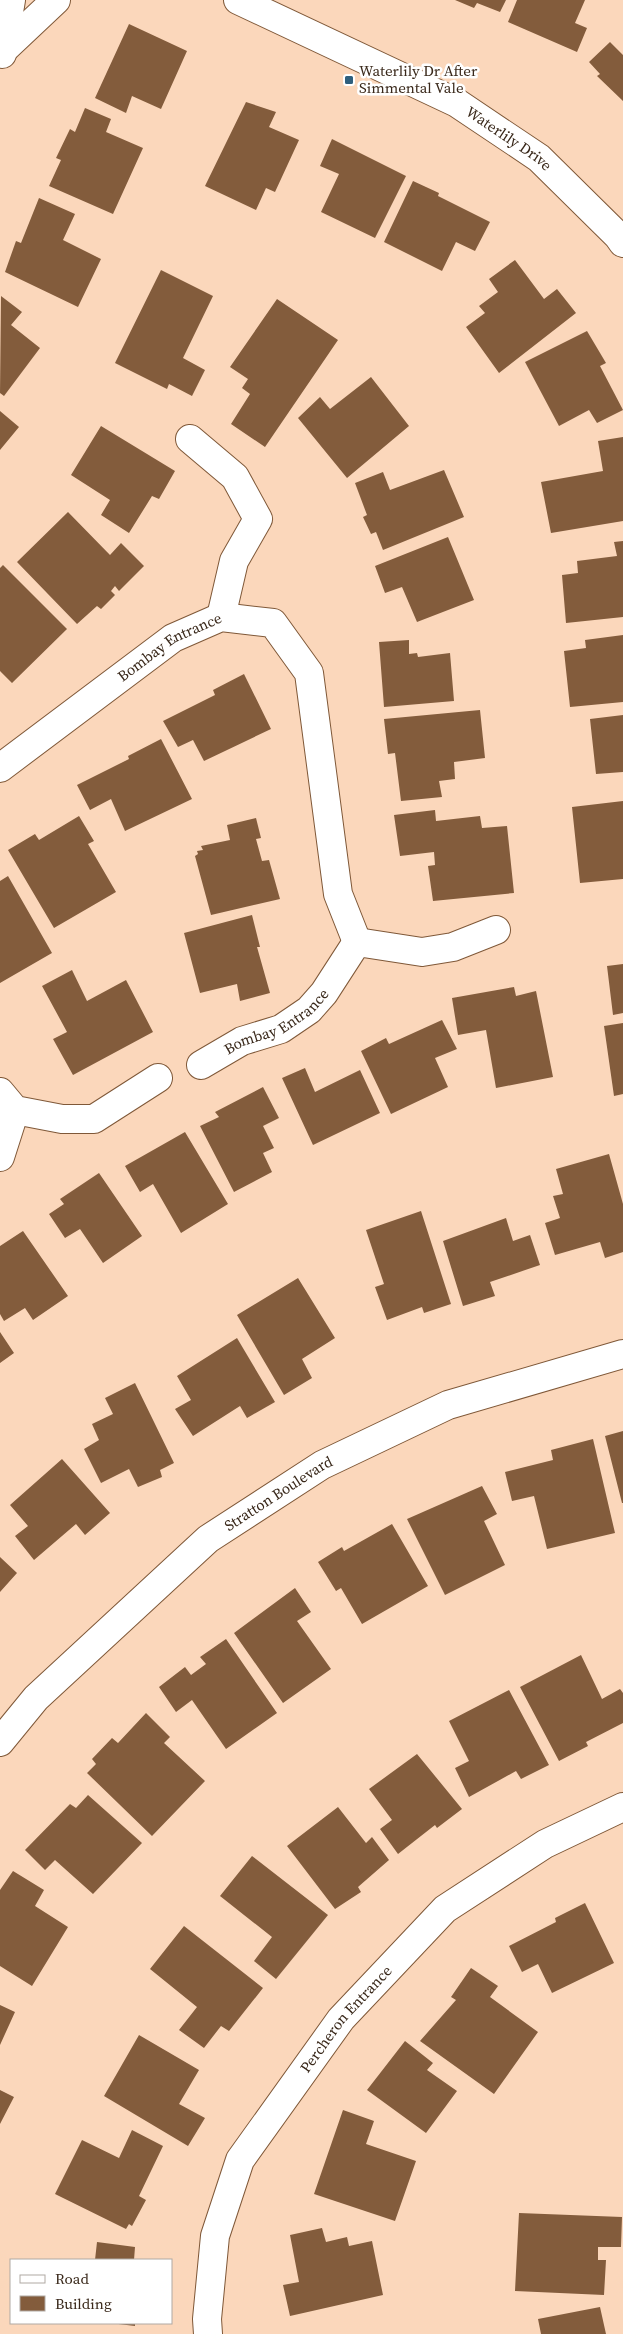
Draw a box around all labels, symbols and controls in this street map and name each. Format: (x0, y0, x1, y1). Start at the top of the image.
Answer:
place label: Waterlily Dr After Simmental Vale (359, 60, 478, 98)
marker: Waterlily Dr After Simmental Vale (343, 74, 355, 86)
street label: Waterlily Drive (462, 101, 557, 176)
street label: Bombay Entrance (113, 607, 225, 686)
street label: Bombay Entrance (220, 983, 334, 1059)
street label: Stratton Boulevard (220, 1450, 336, 1536)
street label: Percheron Entrance (295, 1960, 397, 2077)
legend (10, 2259, 172, 2324)
text: Road (55, 2268, 89, 2289)
text: Building (55, 2293, 112, 2314)

